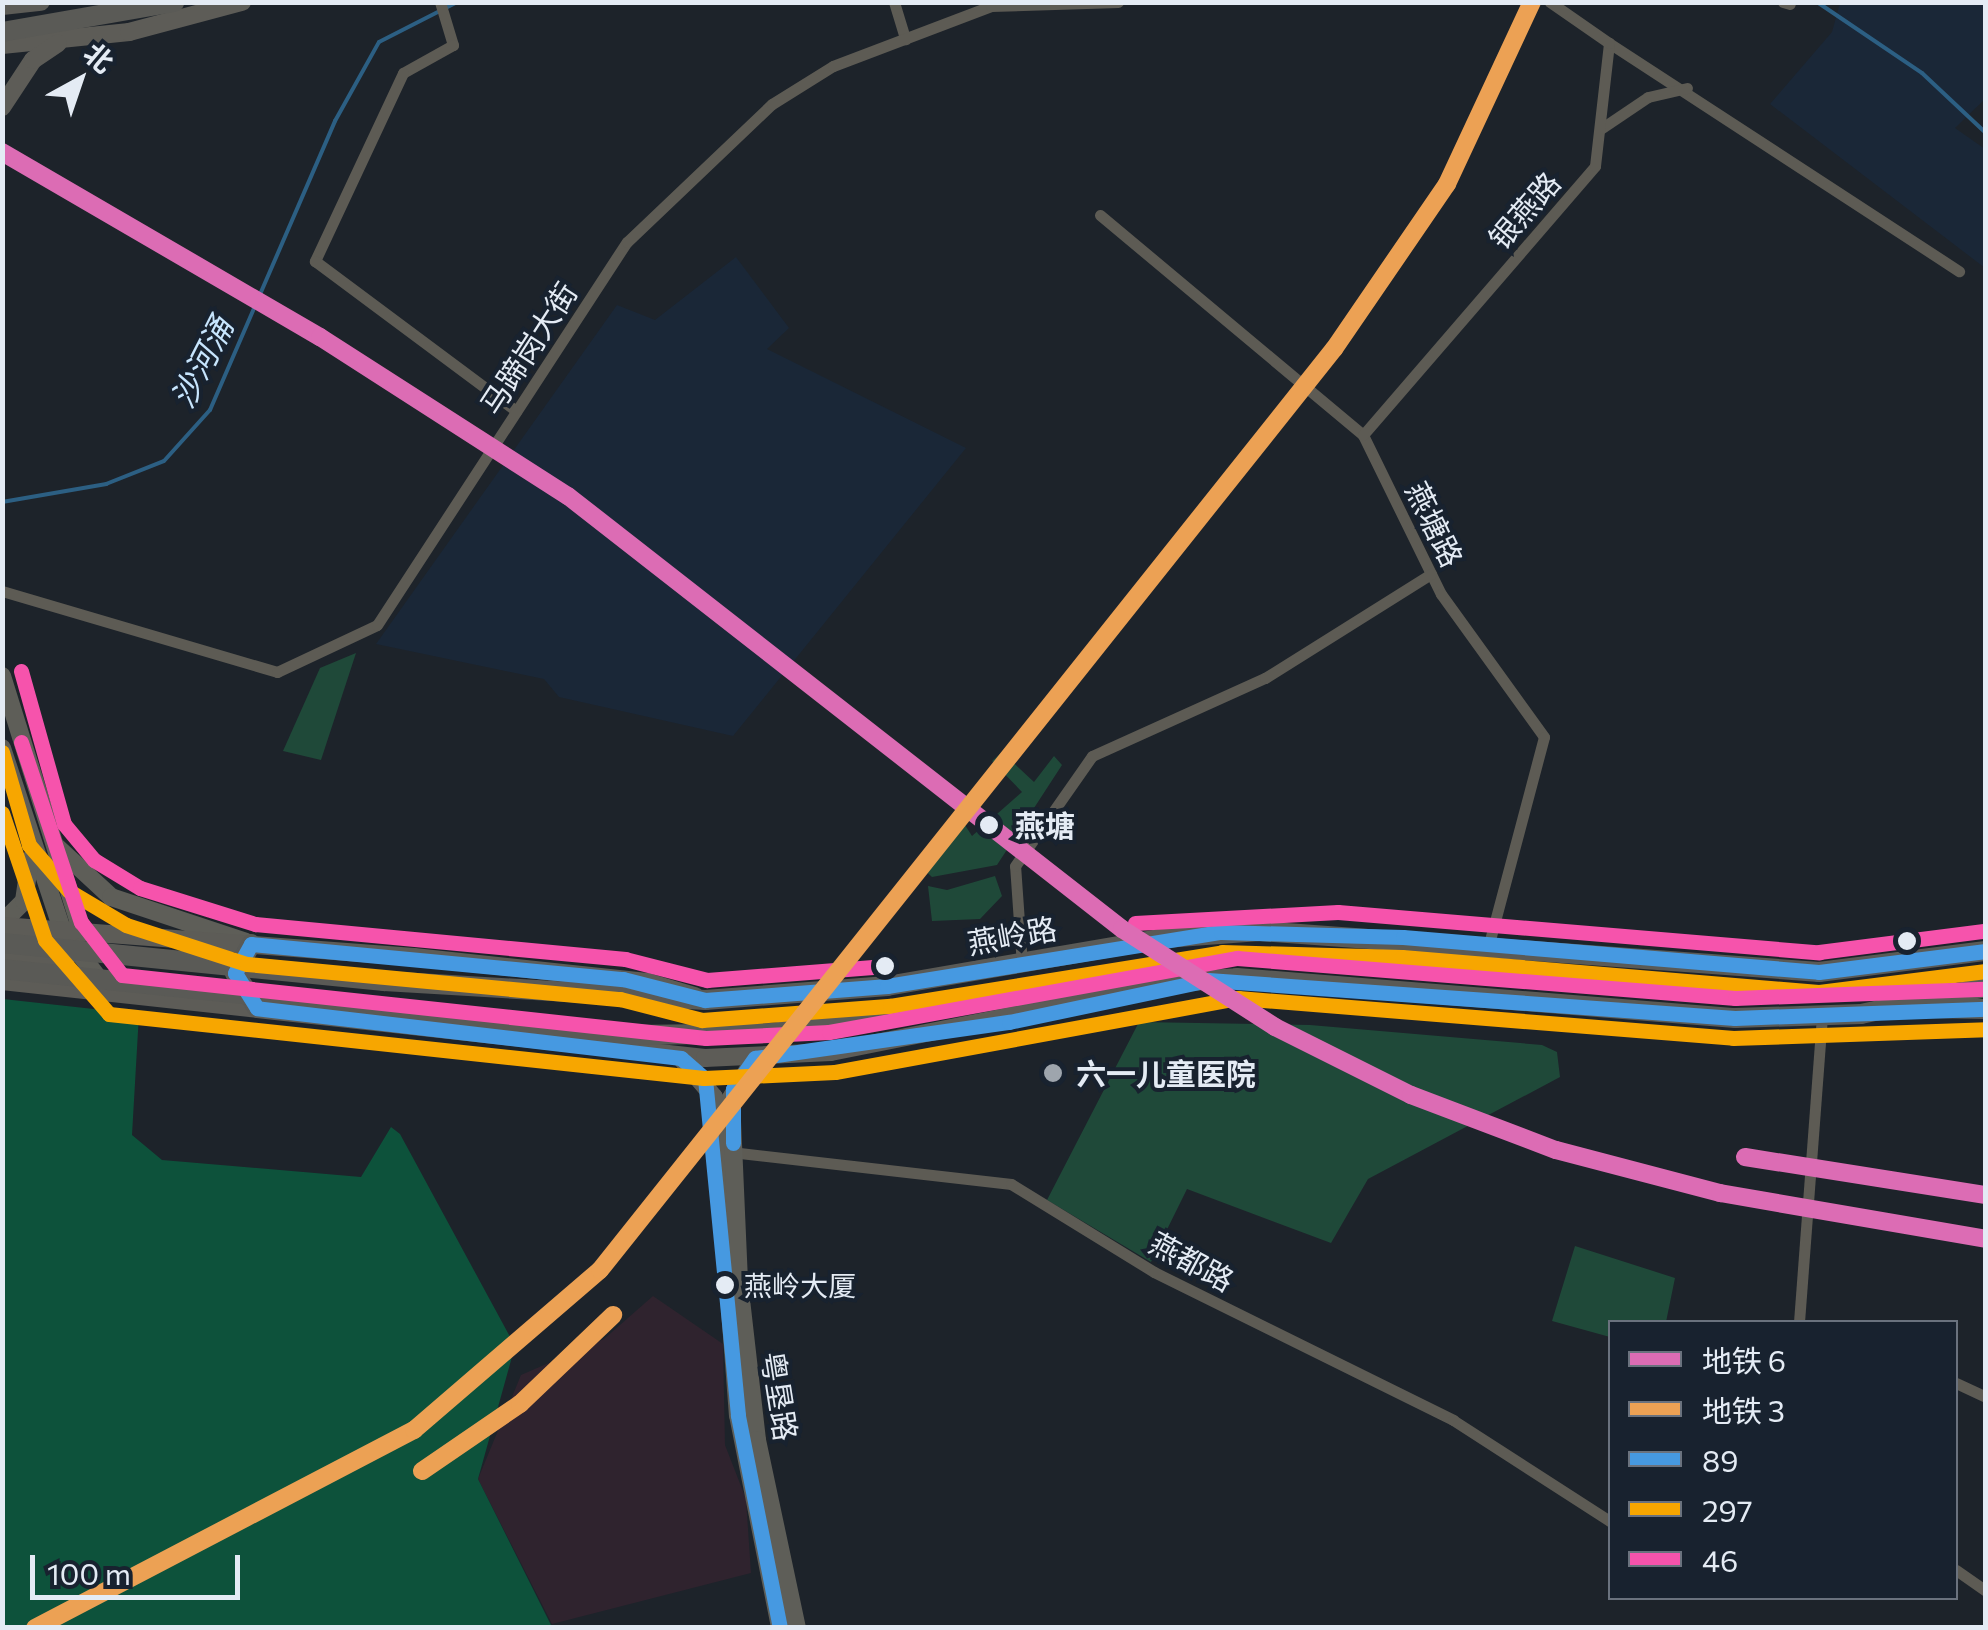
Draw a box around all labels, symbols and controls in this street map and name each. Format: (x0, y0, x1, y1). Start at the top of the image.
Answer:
north arrow (30, 30, 130, 130)
text: 北 (78, 35, 121, 79)
street label: 银燕路 (1481, 164, 1567, 256)
street label: 马蹄岗大街 (472, 275, 584, 421)
water label: 沙河涌 (162, 311, 240, 413)
street label: 燕塘路 (1399, 476, 1471, 572)
place label: 燕塘 (1015, 807, 1075, 843)
marker: 燕塘 (972, 808, 1006, 842)
street label: 燕岭路 (965, 909, 1059, 961)
unlabelled marker (1897, 931, 1917, 951)
unlabelled marker (875, 956, 895, 976)
place label: 六一儿童医院 (1076, 1055, 1256, 1091)
marker: 六一儿童医院 (1040, 1060, 1066, 1086)
street label: 燕都路 (1144, 1224, 1240, 1298)
place label: 燕岭大厦 (744, 1268, 856, 1302)
marker: 燕岭大厦 (715, 1275, 735, 1295)
legend (1608, 1320, 1958, 1600)
text: 地铁 6 (1702, 1341, 1786, 1378)
street label: 粤垦路 (755, 1349, 805, 1443)
text: 地铁 3 (1702, 1391, 1785, 1428)
text: 89 (1702, 1441, 1738, 1478)
text: 297 (1702, 1491, 1752, 1528)
scale bar (35, 1535, 245, 1597)
text: 46 (1702, 1541, 1738, 1578)
text: 100 m (47, 1554, 131, 1591)

